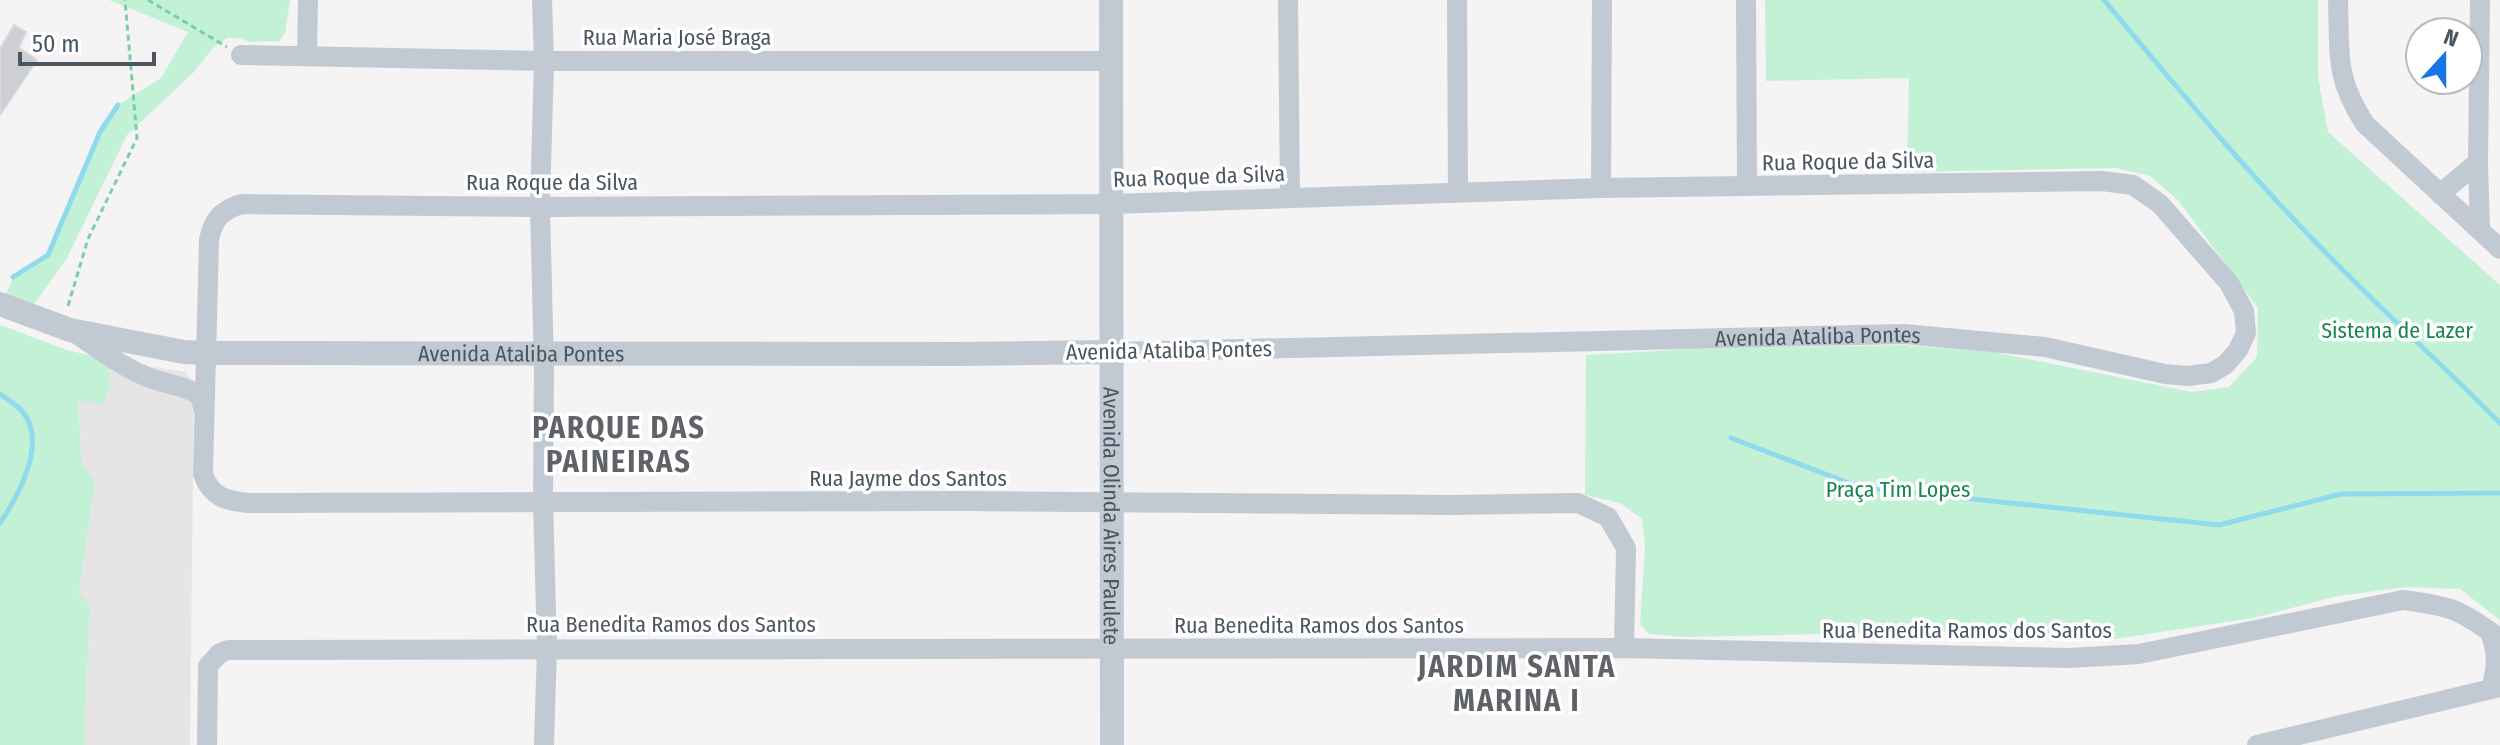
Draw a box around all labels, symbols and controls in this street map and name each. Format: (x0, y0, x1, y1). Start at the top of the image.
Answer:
scale bar (20, 16, 154, 66)
north arrow (2404, 16, 2484, 96)
text: N (2440, 23, 2462, 53)
street label: Rua Maria José Braga (583, 24, 771, 51)
text: 50 m (32, 30, 80, 58)
street label: Rua Roque da Silva (1762, 147, 1934, 176)
street label: Rua Roque da Silva (1113, 160, 1285, 193)
street label: Rua Roque da Silva (466, 169, 638, 196)
park label: Sistema de Lazer (2321, 317, 2473, 344)
street label: Avenida Ataliba Pontes (1714, 321, 1922, 352)
street label: Avenida Ataliba Pontes (1066, 335, 1272, 366)
street label: Avenida Ataliba Pontes (418, 340, 624, 368)
street label: Avenida Olinda Aires Paulete (1098, 387, 1125, 645)
district label: PARQUE DAS PAINEIRAS (532, 410, 706, 480)
street label: Rua Jayme dos Santos (809, 465, 1007, 492)
park label: Praça Tim Lopes (1826, 476, 1970, 503)
street label: Rua Benedita Ramos dos Santos (526, 611, 816, 638)
street label: Rua Benedita Ramos dos Santos (1174, 612, 1464, 639)
street label: Rua Benedita Ramos dos Santos (1822, 617, 2112, 644)
district label: JARDIM SANTA MARINA I (1417, 649, 1616, 719)

